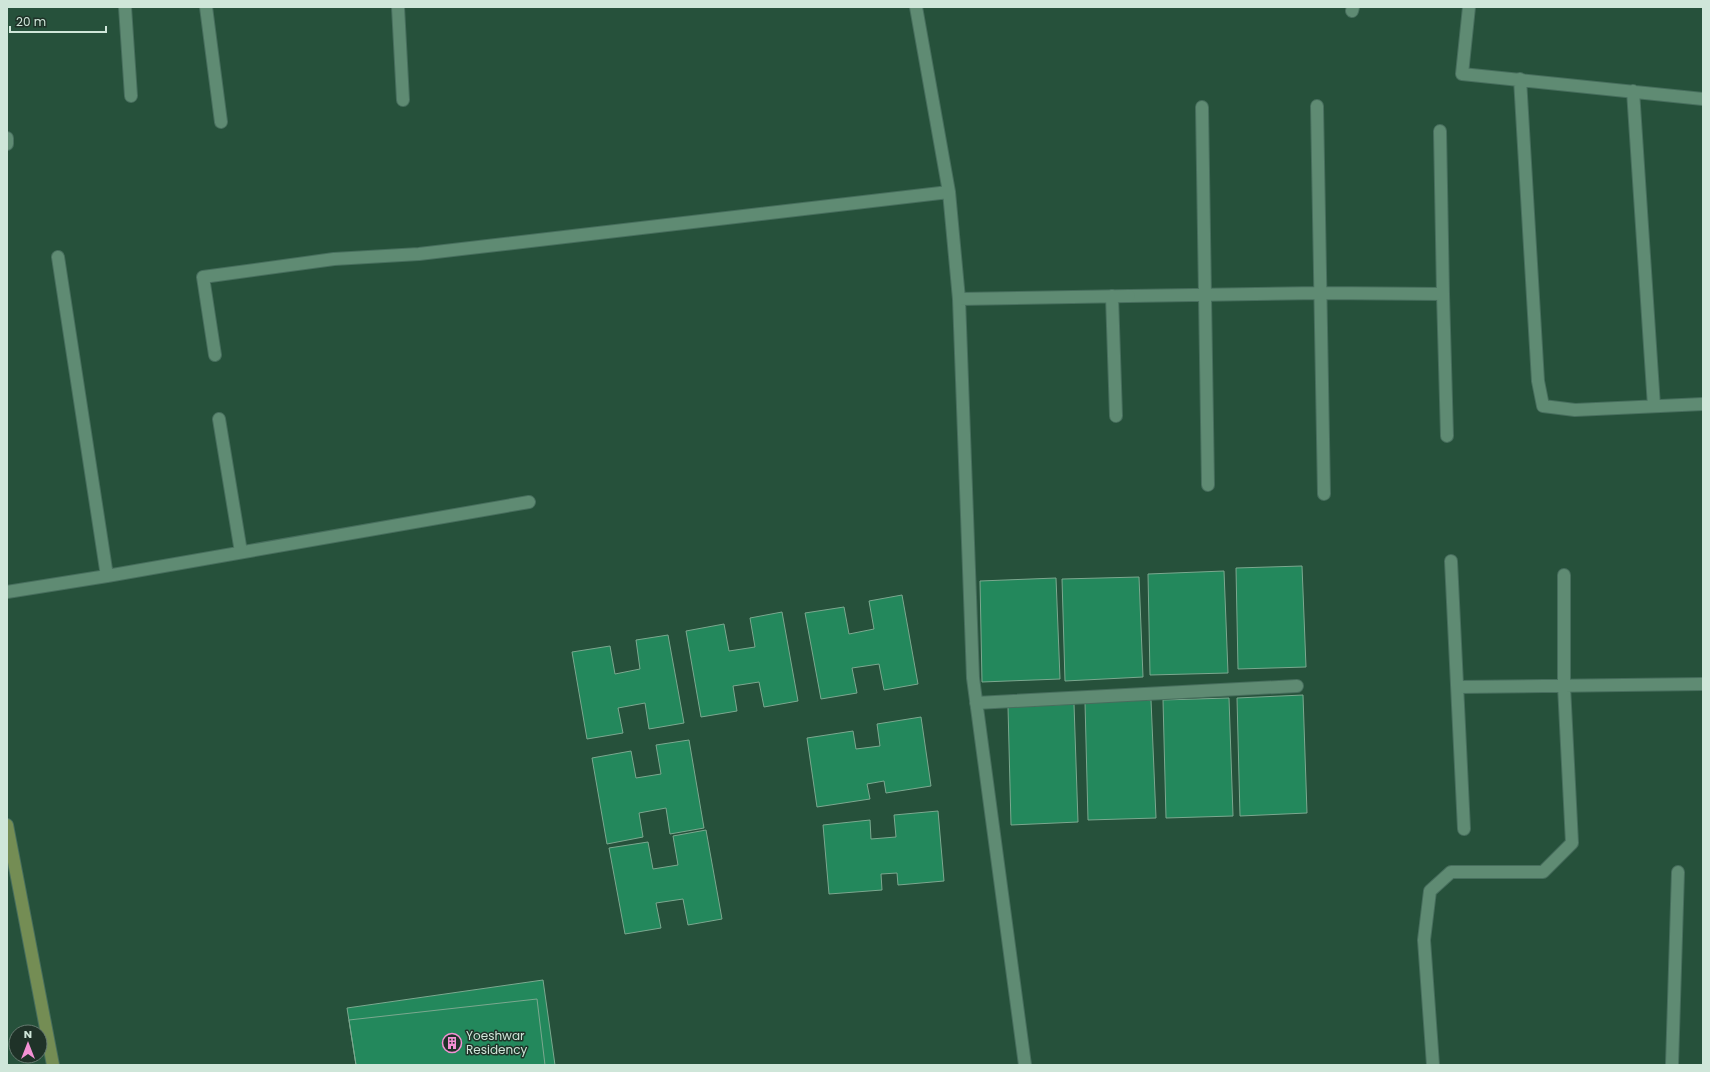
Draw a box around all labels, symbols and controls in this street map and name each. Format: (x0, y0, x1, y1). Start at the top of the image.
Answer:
scale bar (10, 8, 106, 34)
text: 20 m (16, 13, 46, 30)
north arrow (8, 1024, 48, 1064)
text: N (24, 1026, 32, 1042)
place label: Yoeshwar Residency (466, 1027, 527, 1058)
building icon: Yoeshwar Residency (441, 1032, 463, 1054)

